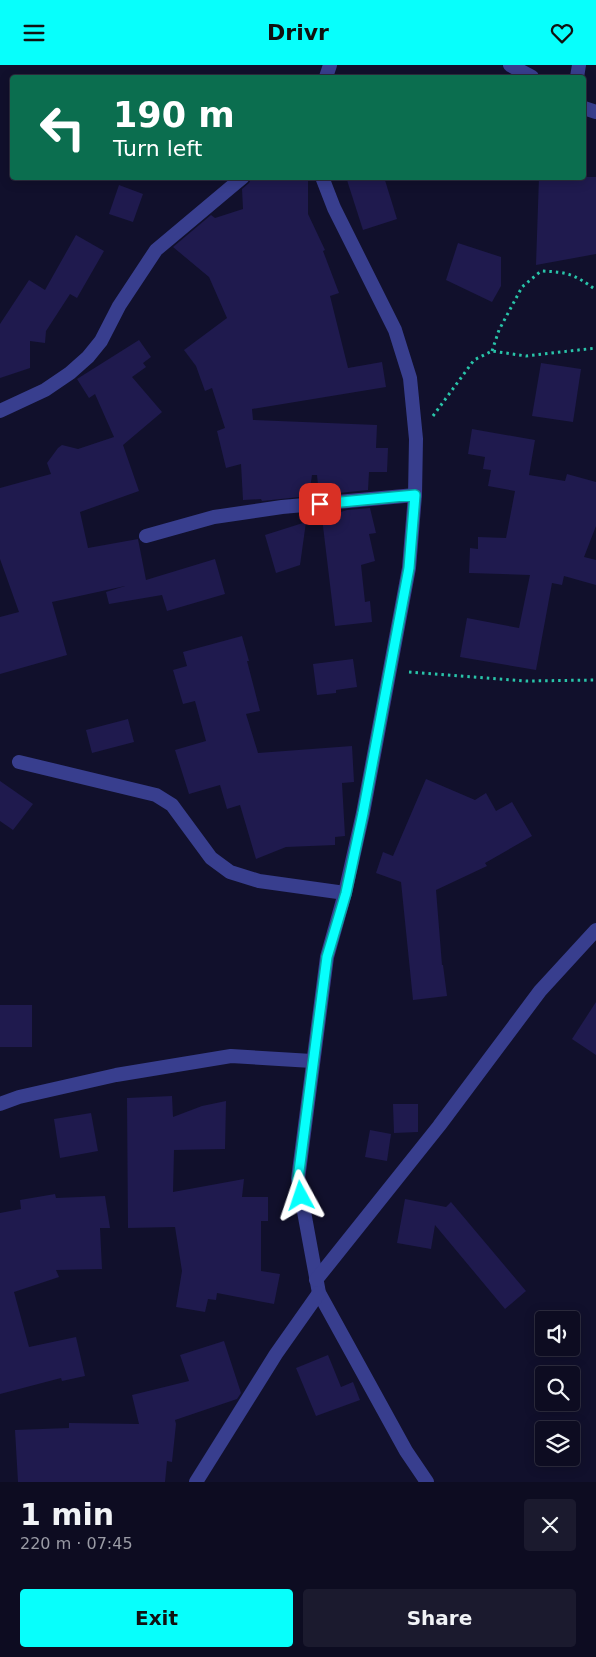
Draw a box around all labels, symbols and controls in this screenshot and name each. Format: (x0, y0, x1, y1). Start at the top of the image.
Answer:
icon: menu (20, 19, 48, 47)
icon: heart (548, 19, 576, 47)
text: Drivr (267, 20, 329, 45)
icon: left (30, 95, 95, 160)
text: 190 m (113, 95, 235, 135)
text: Turn left (113, 136, 202, 161)
pin (299, 483, 341, 525)
icon: arrive (306, 490, 334, 518)
position arrow (274, 1169, 326, 1221)
map controls (535, 1311, 580, 1466)
button: sound (535, 1311, 580, 1356)
button: search (535, 1366, 580, 1411)
button: layers (535, 1421, 580, 1466)
text: 1 min (20, 1497, 114, 1532)
button: close (524, 1499, 576, 1551)
text: 220 m · 07:45 (20, 1534, 133, 1553)
button: Exit (20, 1589, 293, 1647)
button: Share (303, 1589, 576, 1647)

